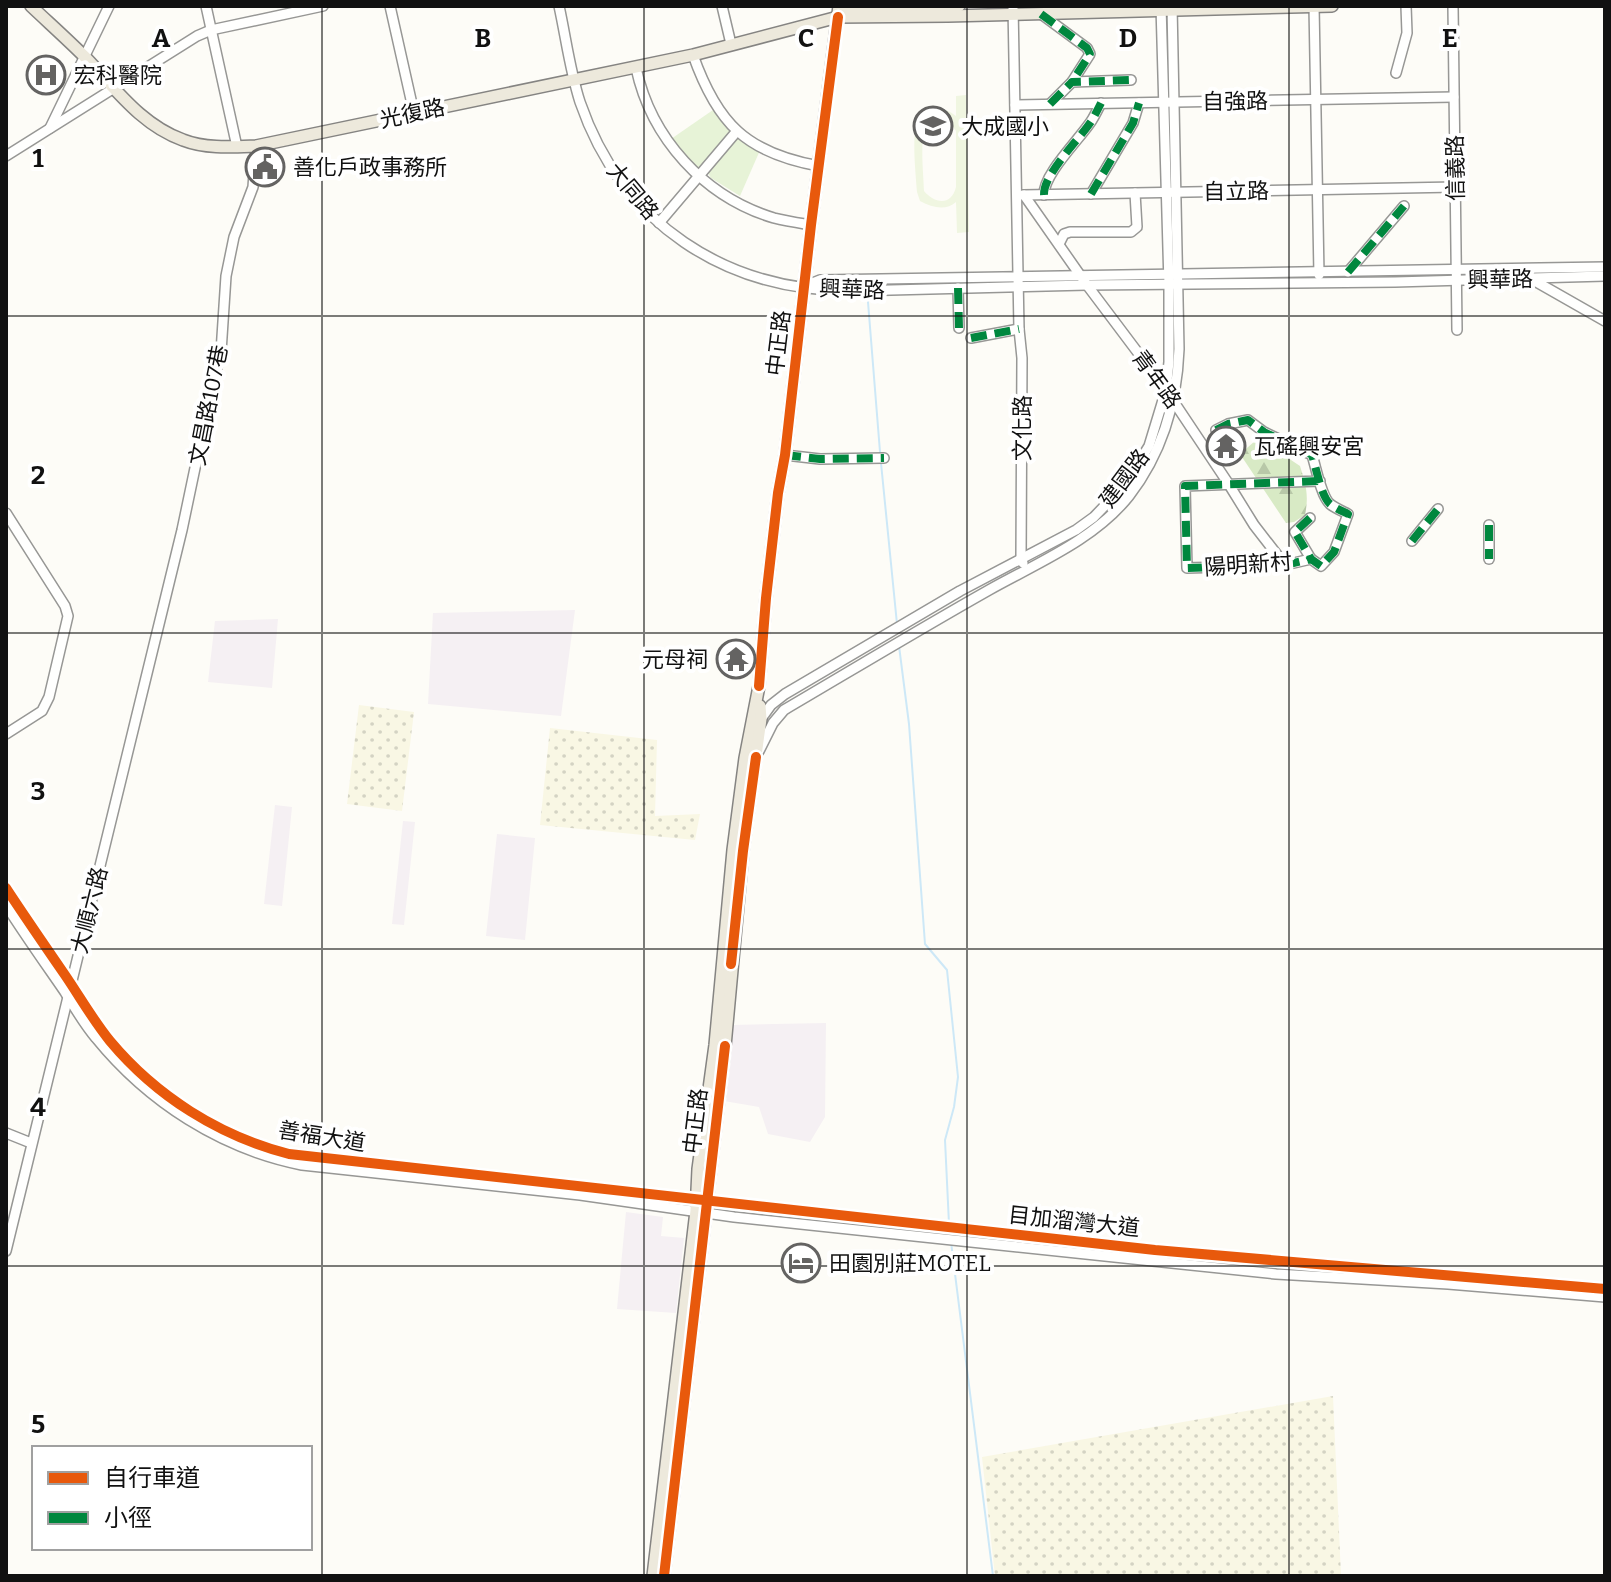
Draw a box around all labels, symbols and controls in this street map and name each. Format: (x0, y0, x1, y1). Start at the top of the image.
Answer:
text: A (152, 23, 171, 54)
text: B (475, 23, 491, 54)
text: C (798, 23, 814, 54)
text: D (1119, 23, 1137, 54)
text: E (1442, 23, 1458, 54)
hospital icon: 宏科醫院 (25, 54, 67, 96)
place label: 宏科醫院 (74, 62, 162, 89)
street label: 自強路 (1202, 87, 1268, 116)
street label: 光復路 (377, 93, 447, 134)
school or university icon: 大成國小 (912, 105, 954, 147)
place label: 大成國小 (961, 113, 1049, 140)
street label: 信義路 (1441, 135, 1470, 201)
text: 1 (32, 143, 44, 174)
public building icon: 善化戶政事務所 (244, 146, 286, 188)
place label: 善化戶政事務所 (293, 154, 447, 181)
street label: 大同路 (601, 157, 664, 225)
street label: 自立路 (1203, 177, 1269, 206)
street label: 興華路 (1467, 265, 1533, 294)
street label: 興華路 (819, 275, 885, 304)
street label: 中正路 (761, 309, 796, 377)
street label: 文昌路107巷 (184, 343, 233, 468)
street label: 青年路 (1126, 345, 1187, 414)
street label: 文化路 (1009, 395, 1036, 461)
temple icon: 瓦磘興安宮 (1205, 425, 1247, 467)
place label: 瓦磘興安宮 (1254, 433, 1364, 460)
street label: 建國路 (1094, 444, 1155, 513)
text: 2 (31, 460, 45, 491)
street label: 陽明新村 (1203, 548, 1293, 581)
temple icon: 元母祠 (715, 638, 757, 680)
place label: 元母祠 (642, 646, 708, 673)
text: 3 (31, 776, 45, 807)
street label: 大順六路 (66, 864, 113, 956)
street label: 中正路 (678, 1087, 713, 1155)
text: 4 (30, 1092, 46, 1123)
street label: 善福大道 (276, 1116, 367, 1157)
street label: 目加溜灣大道 (1007, 1201, 1141, 1242)
hotel icon: 田園別莊MOTEL (780, 1242, 822, 1284)
place label: 田園別莊MOTEL (829, 1250, 991, 1277)
text: 5 (31, 1409, 45, 1440)
legend (32, 1446, 312, 1550)
text: 自行車道 (104, 1464, 200, 1492)
text: 小徑 (104, 1504, 152, 1532)

